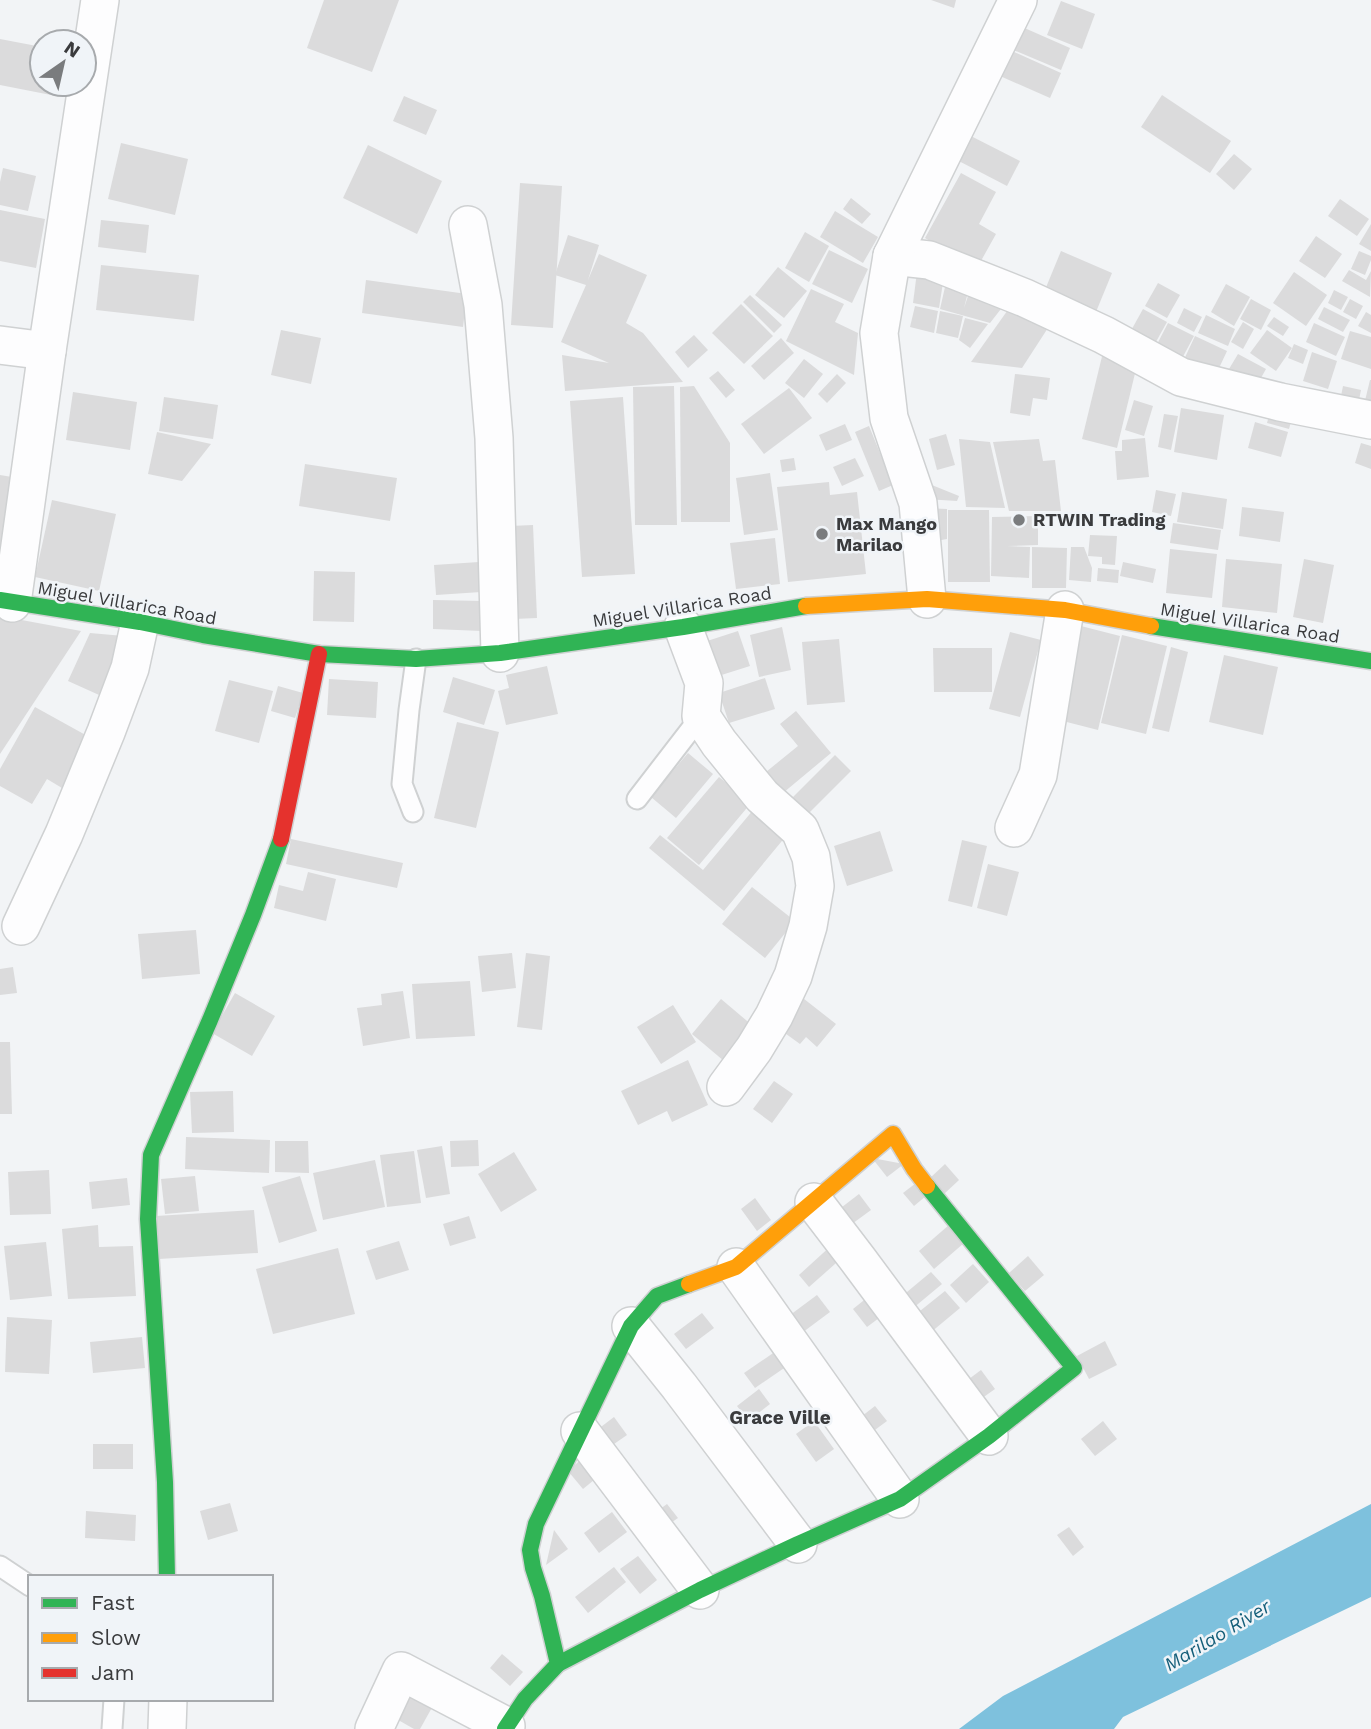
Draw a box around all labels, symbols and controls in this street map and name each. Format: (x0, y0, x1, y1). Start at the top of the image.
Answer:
north arrow (28, 28, 98, 98)
text: N (60, 36, 84, 63)
place label: RTWIN Trading (1033, 509, 1166, 530)
marker: RTWIN Trading (1011, 512, 1027, 528)
place label: Max Mango Marilao (836, 513, 937, 555)
marker: Max Mango Marilao (814, 526, 830, 542)
street label: Miguel Villarica Road (36, 576, 218, 629)
street label: Miguel Villarica Road (591, 582, 773, 631)
street label: Miguel Villarica Road (1159, 598, 1341, 647)
district label: Grace Ville (729, 1406, 831, 1429)
legend (28, 1575, 273, 1701)
text: Fast (91, 1590, 135, 1615)
water label: Marilao River (1160, 1594, 1275, 1676)
text: Slow (91, 1625, 141, 1650)
text: Jam (91, 1660, 134, 1685)

